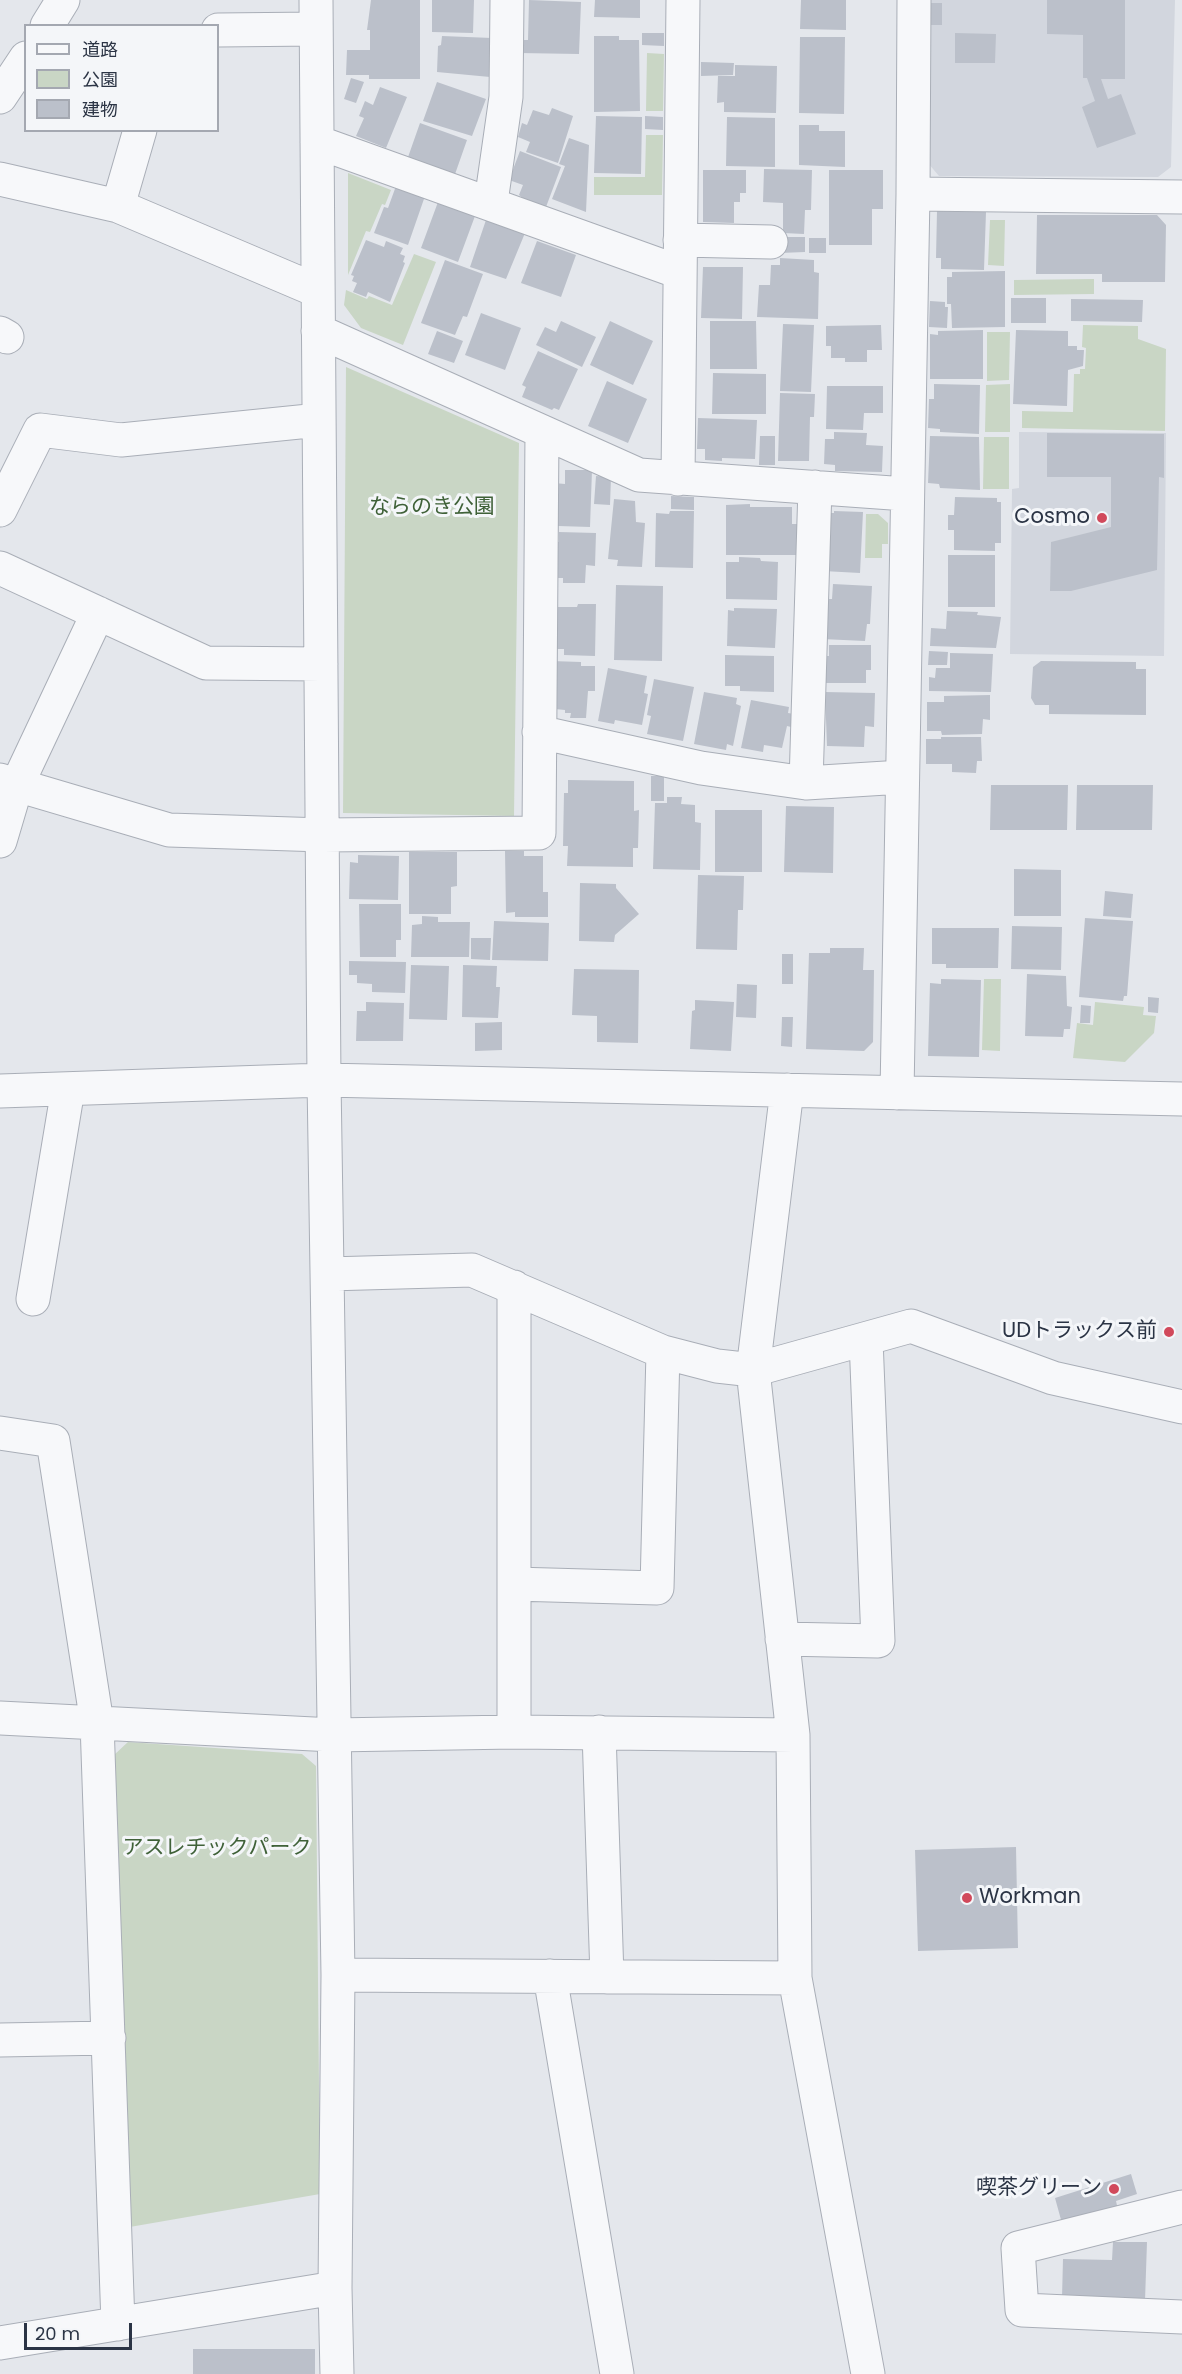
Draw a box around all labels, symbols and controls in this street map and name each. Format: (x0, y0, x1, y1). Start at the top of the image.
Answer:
legend (24, 24, 219, 132)
text: 道路 (82, 37, 118, 62)
text: 公園 (82, 67, 118, 92)
text: 建物 (82, 97, 118, 122)
park label: ならのき公園 (369, 495, 495, 521)
place label: Cosmo (1014, 505, 1090, 531)
marker: Cosmo (1095, 511, 1109, 525)
place label: UDトラックス前 (1002, 1319, 1157, 1345)
marker: UDトラックス前 (1162, 1325, 1176, 1339)
park label: アスレチックパーク (123, 1836, 311, 1862)
place label: Workman (979, 1885, 1081, 1911)
marker: Workman (960, 1891, 974, 1905)
place label: 喫茶グリーン (976, 2176, 1102, 2202)
marker: 喫茶グリーン (1107, 2182, 1121, 2196)
scale bar (27, 2311, 135, 2349)
text: 20 m (35, 2321, 80, 2346)

